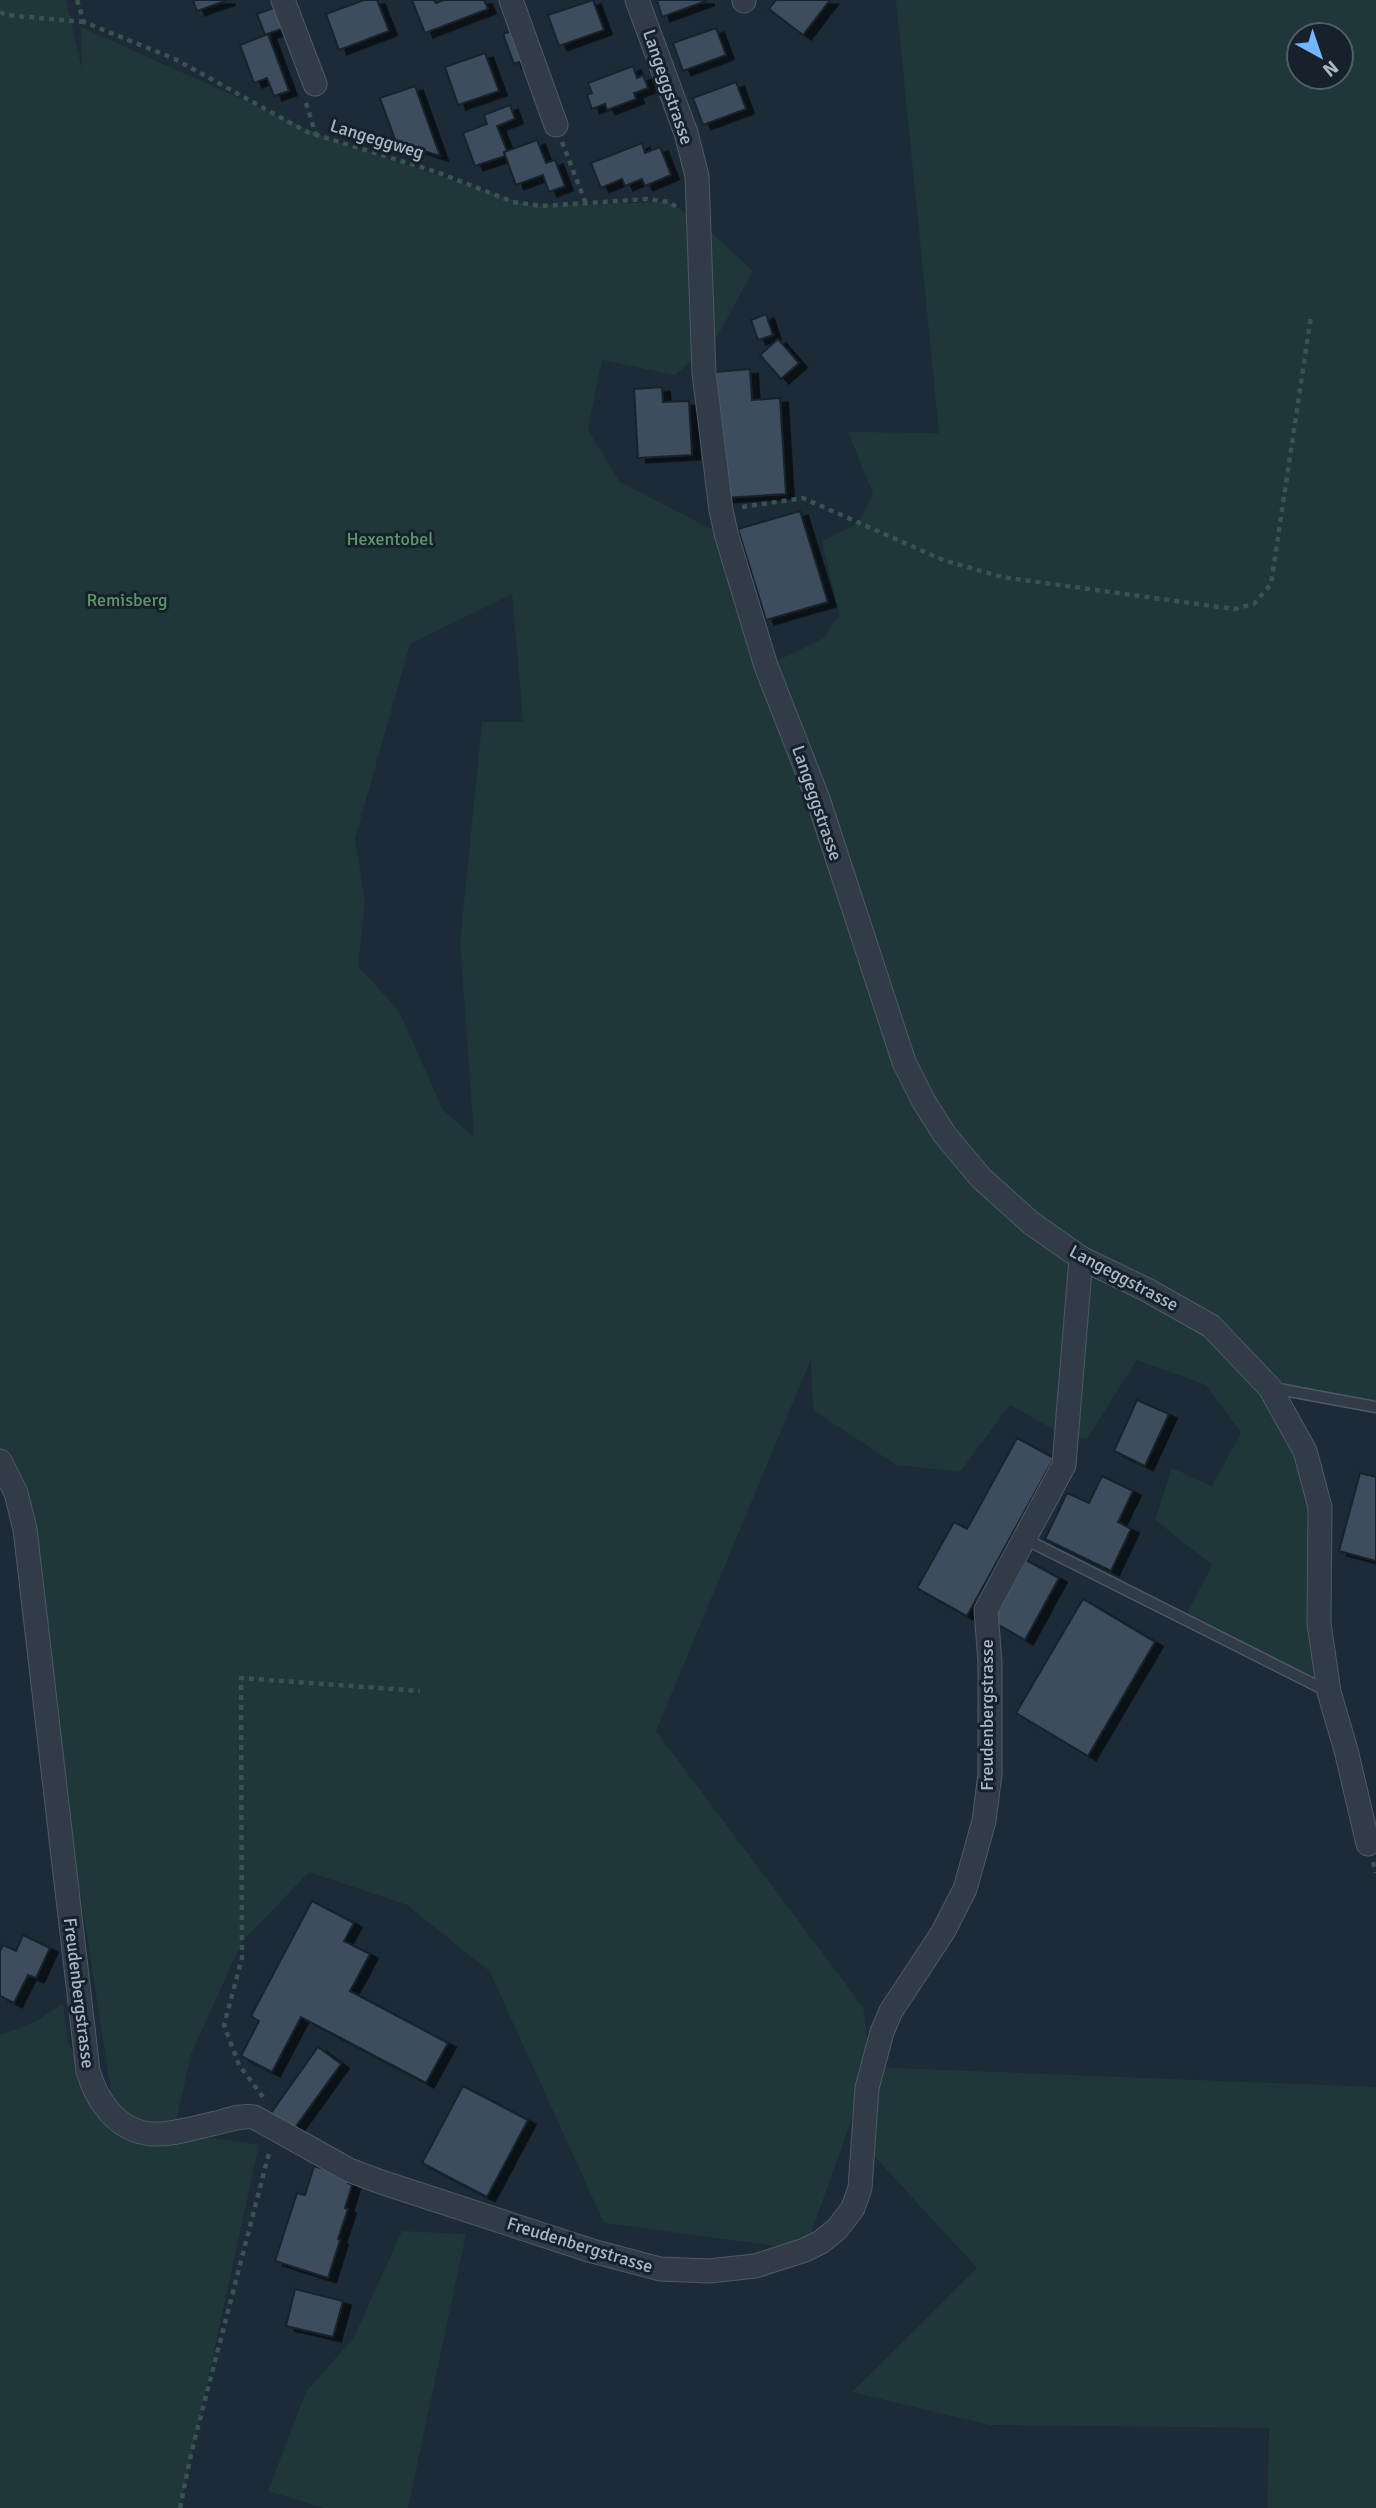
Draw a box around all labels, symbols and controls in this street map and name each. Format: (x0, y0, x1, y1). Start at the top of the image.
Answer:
north arrow (1285, 21, 1355, 91)
street label: Langeggstrasse (638, 27, 698, 147)
text: N (1318, 55, 1343, 82)
street label: Langeggweg (327, 114, 427, 164)
park label: Hexentobel (346, 528, 434, 550)
park label: Remisberg (86, 589, 168, 611)
street label: Langeggstrasse (787, 743, 847, 863)
street label: Langeggstrasse (1066, 1240, 1182, 1316)
street label: Freudenbergstrasse (976, 1639, 998, 1791)
street label: Freudenbergstrasse (59, 1916, 99, 2070)
street label: Freudenbergstrasse (504, 2212, 656, 2278)

